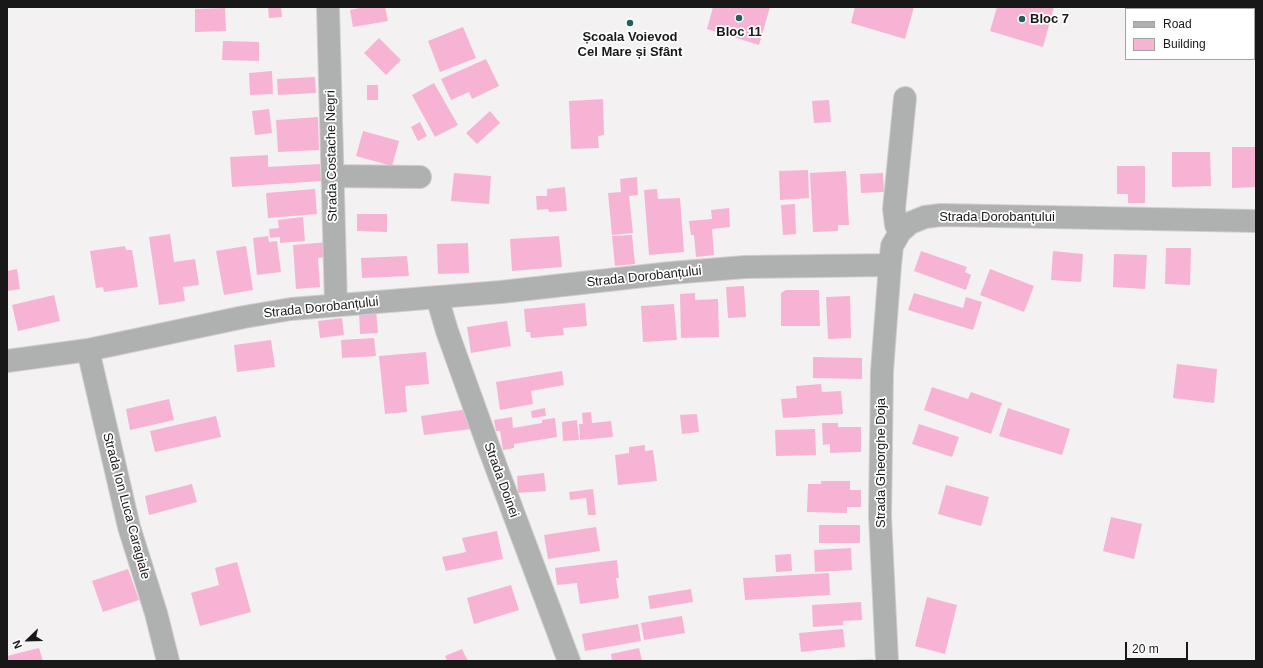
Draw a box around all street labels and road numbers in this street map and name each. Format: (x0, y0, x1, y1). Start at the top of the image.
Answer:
street label: Strada Costache Negri (323, 90, 341, 222)
street label: Strada Dorobanțului (939, 209, 1055, 225)
street label: Strada Dorobanțului (586, 263, 702, 291)
street label: Strada Dorobanțului (263, 294, 379, 322)
street label: Strada Gheorghe Doja (873, 398, 889, 528)
street label: Strada Ion Luca Caragiale (99, 431, 153, 581)
street label: Strada Doinei (480, 440, 522, 520)

